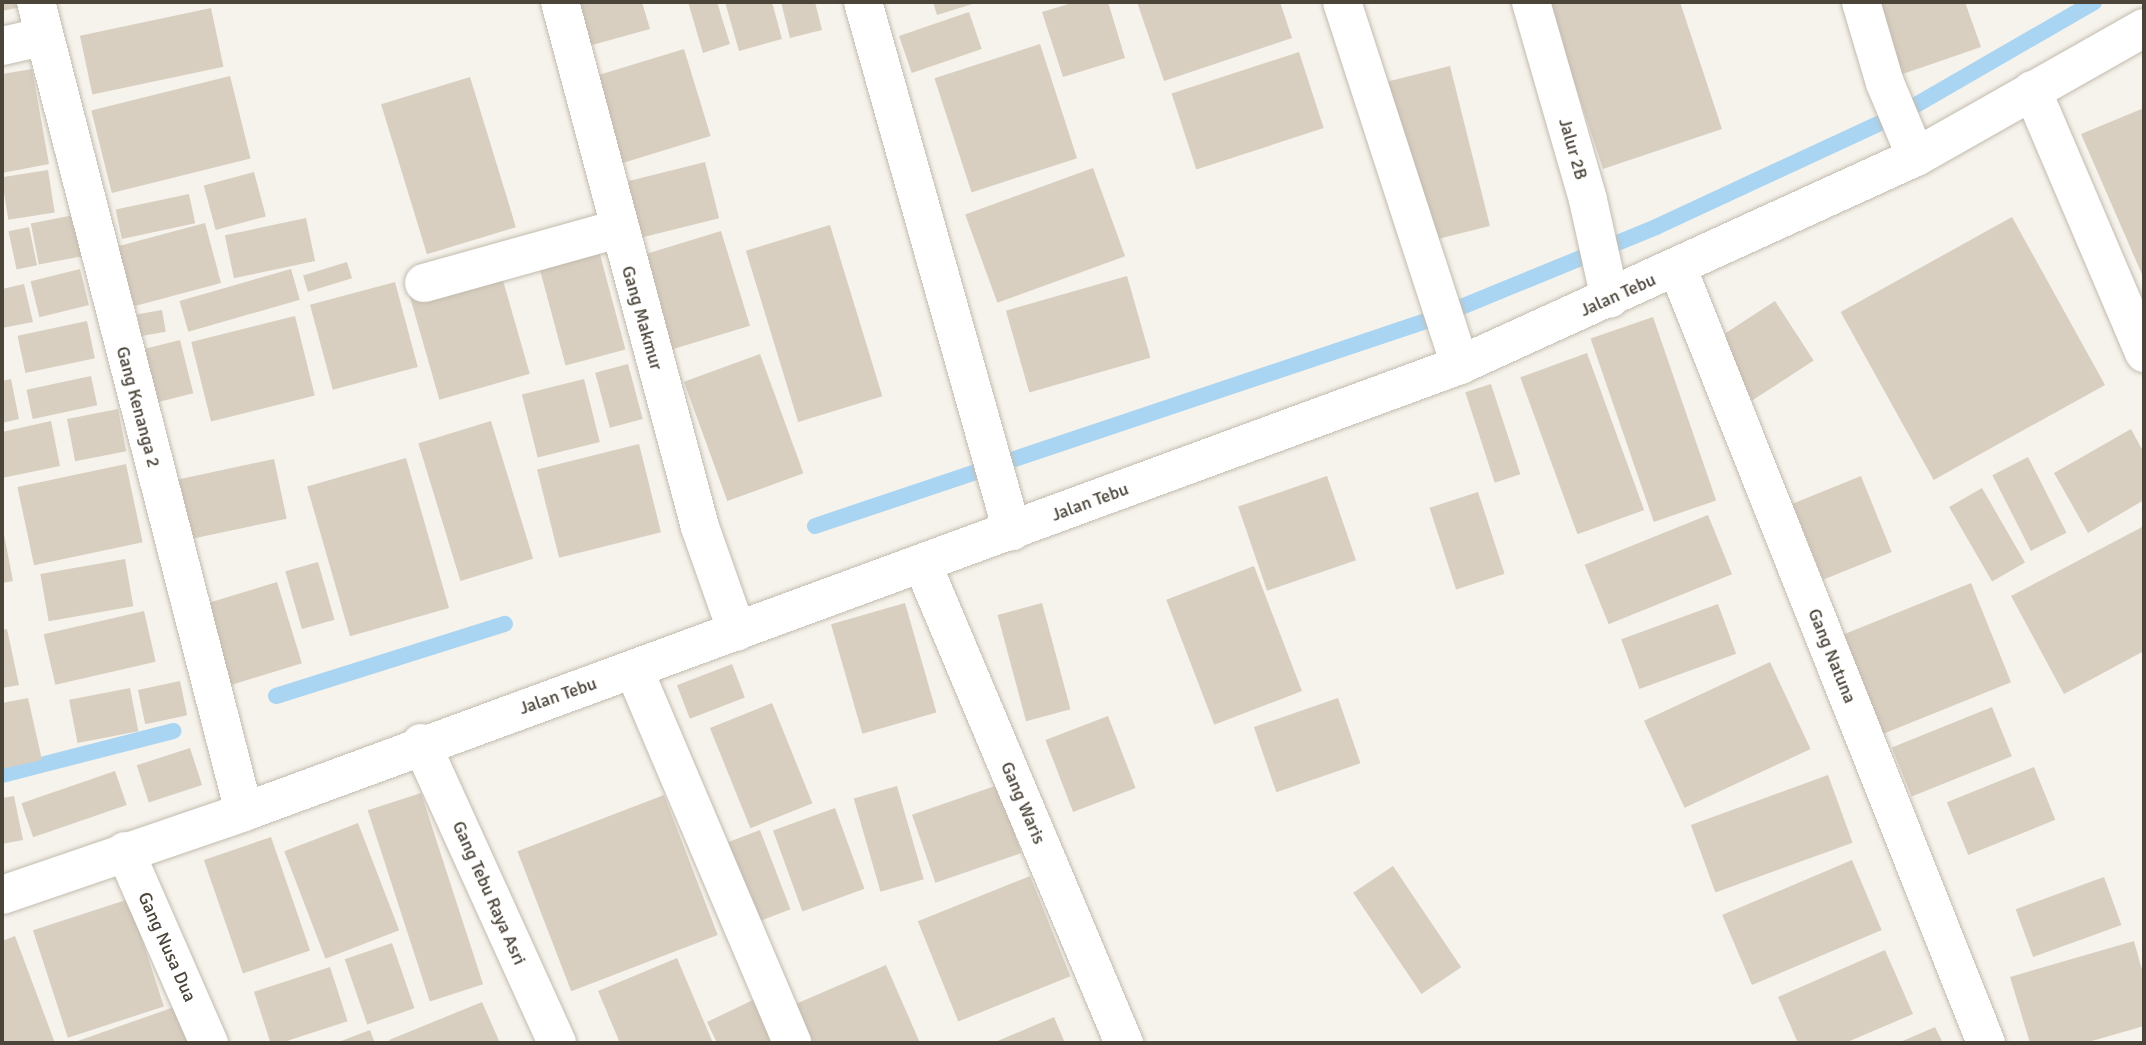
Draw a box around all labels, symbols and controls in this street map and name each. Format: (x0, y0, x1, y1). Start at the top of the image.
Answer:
street label: Jalur 2B (1554, 116, 1592, 182)
street label: Gang Makmur (617, 263, 667, 373)
street label: Jalan Tebu (1577, 269, 1659, 321)
street label: Gang Kenanga 2 (111, 344, 165, 470)
street label: Jalan Tebu (1048, 478, 1132, 526)
street label: Gang Natuna (1803, 605, 1861, 707)
street label: Jalan Tebu (516, 673, 600, 719)
street label: Gang Waris (996, 759, 1050, 847)
street label: Gang Tebu Raya Asri (448, 818, 530, 968)
street label: Gang Nusa Dua (133, 889, 201, 1005)

